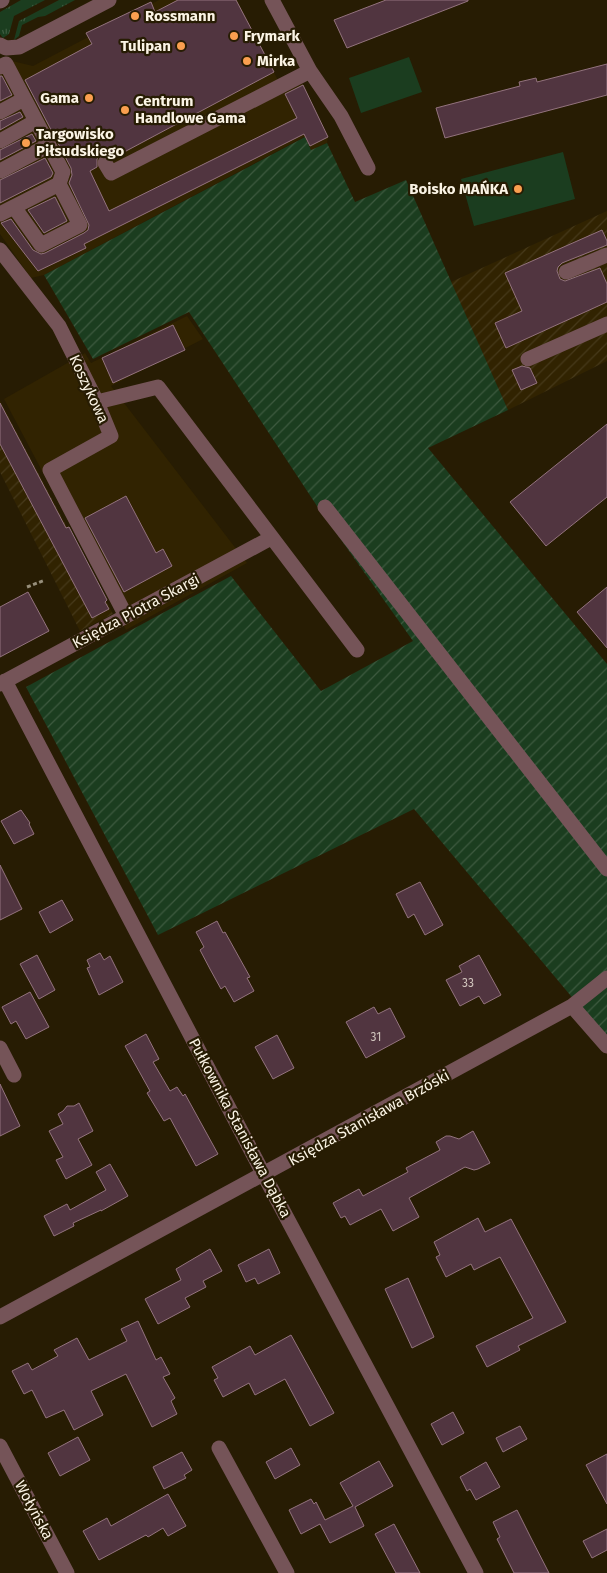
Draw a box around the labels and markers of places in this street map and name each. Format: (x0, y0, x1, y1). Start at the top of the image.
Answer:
place label: Rossmann (145, 7, 215, 25)
marker: Rossmann (129, 10, 141, 22)
place label: Frymark (244, 27, 300, 45)
marker: Frymark (228, 30, 240, 42)
place label: Tulipan (121, 37, 171, 55)
marker: Tulipan (175, 40, 187, 52)
place label: Mirka (257, 52, 295, 70)
marker: Mirka (241, 55, 253, 67)
place label: Gama (40, 89, 79, 107)
marker: Gama (83, 92, 95, 104)
place label: Centrum Handlowe Gama (135, 92, 246, 127)
marker: Centrum Handlowe Gama (119, 104, 131, 116)
place label: Targowisko Piłsudskiego (36, 125, 124, 160)
marker: Targowisko Piłsudskiego (20, 137, 32, 149)
place label: Boisko MAŃKA (409, 180, 509, 198)
marker: Boisko MAŃKA (512, 183, 524, 195)

